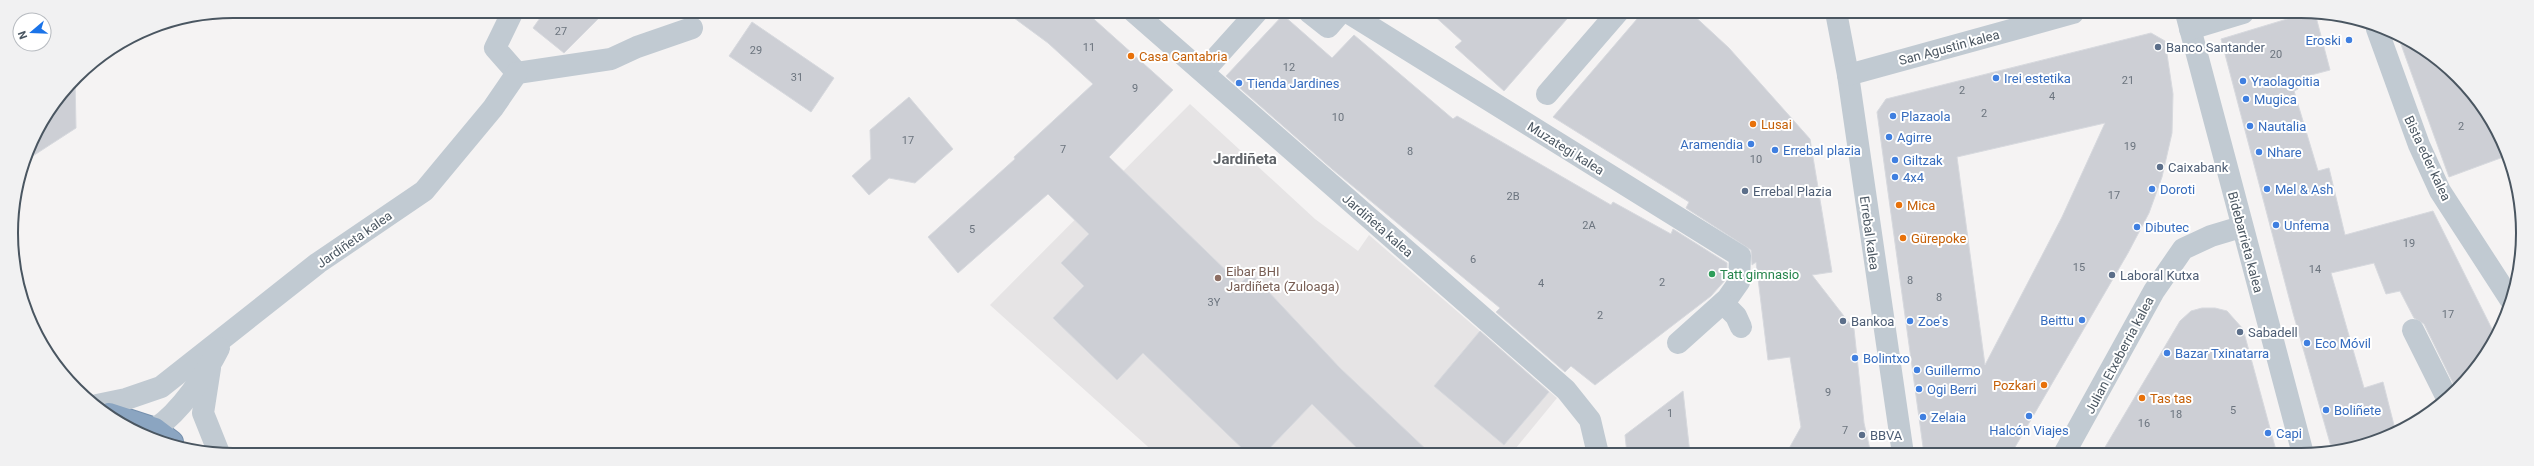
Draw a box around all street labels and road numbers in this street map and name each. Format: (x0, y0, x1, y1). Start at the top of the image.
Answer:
street label: San Agustin kalea (1897, 27, 2001, 68)
street label: Bista eder kalea (2401, 113, 2454, 203)
street label: Muzategi kalea (1525, 119, 1607, 178)
street label: Bidebarrieta kalea (2225, 190, 2266, 294)
street label: Jardiñeta kalea (1339, 191, 1416, 260)
street label: Errebal kalea (1857, 195, 1882, 271)
street label: Jardiñeta kalea (314, 208, 395, 271)
street label: Julian Etxeberria kalea (2082, 294, 2157, 416)

